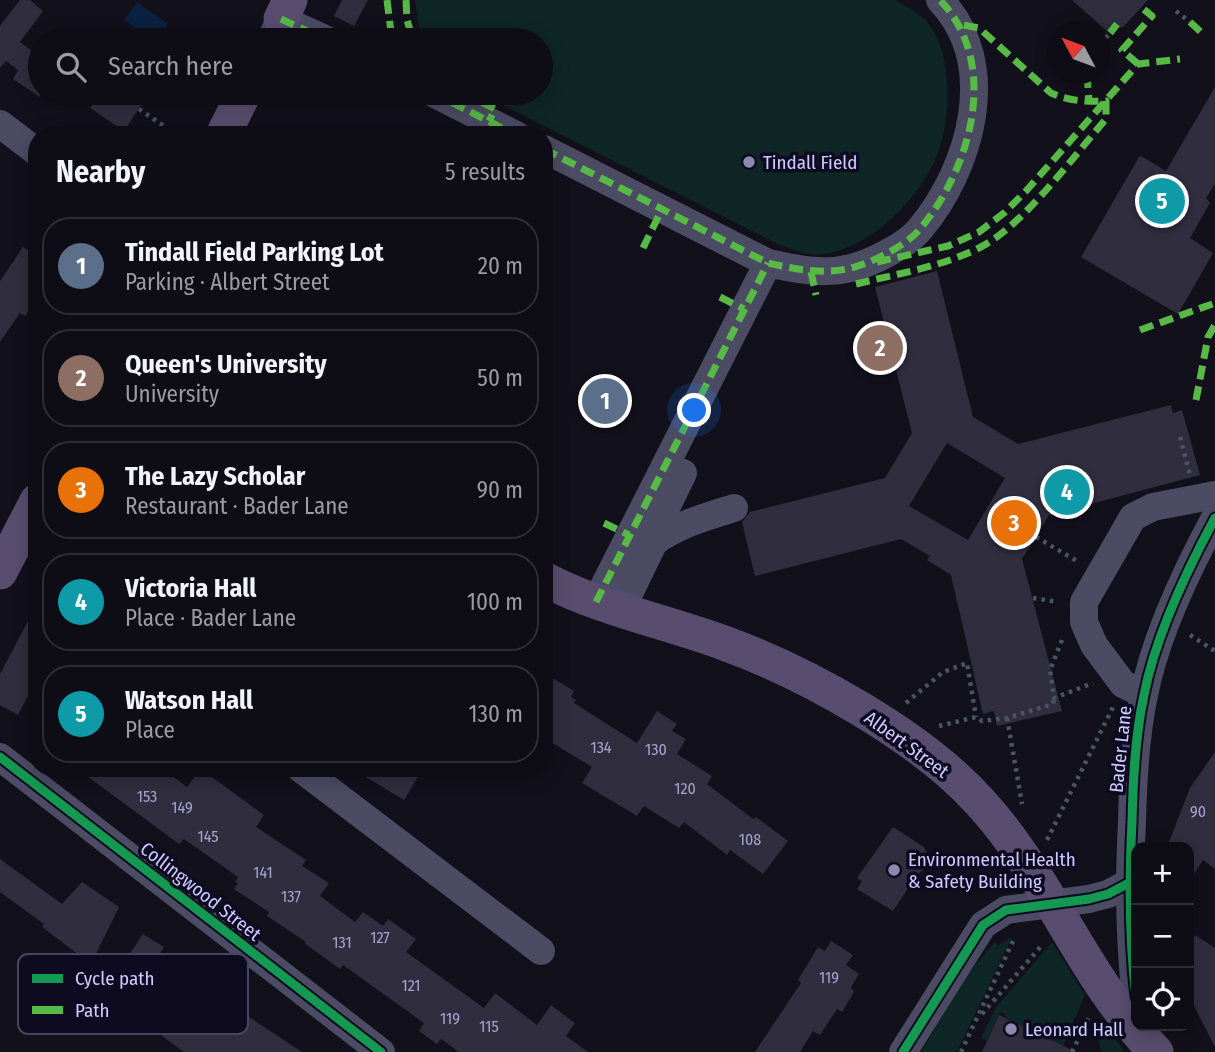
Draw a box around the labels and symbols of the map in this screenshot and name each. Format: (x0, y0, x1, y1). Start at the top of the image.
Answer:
north arrow (1047, 21, 1110, 84)
place label: Tindall Field (763, 151, 857, 174)
marker: Tindall Field (741, 154, 757, 170)
pin: 5 (1139, 175, 1185, 227)
pin: 2 (857, 322, 903, 374)
pin: 1 (582, 375, 628, 427)
your location (677, 393, 711, 427)
pin: 4 (1044, 466, 1090, 518)
pin: 3 (991, 497, 1037, 549)
street label: Bader Lane (1104, 704, 1137, 794)
street label: Albert Street (860, 706, 954, 783)
house number: 134 (590, 738, 612, 757)
house number: 130 (645, 740, 667, 759)
house number: 120 (674, 779, 696, 798)
house number: 153 (137, 787, 157, 806)
house number: 149 (171, 798, 193, 817)
house number: 90 (1190, 802, 1206, 821)
house number: 145 (197, 827, 219, 846)
house number: 108 (739, 830, 761, 849)
street label: Collingwood Street (136, 837, 266, 946)
place label: Environmental Health & Safety Building (908, 848, 1076, 893)
marker: Environmental Health & Safety Building (886, 862, 902, 878)
house number: 141 (253, 863, 273, 882)
house number: 137 (281, 887, 301, 906)
house number: 127 (370, 928, 390, 947)
house number: 131 (332, 933, 352, 952)
legend (18, 954, 248, 1034)
text: Cycle path (75, 967, 154, 990)
house number: 119 (819, 968, 839, 987)
house number: 121 (401, 976, 421, 995)
text: Path (75, 999, 110, 1022)
house number: 119 (440, 1009, 460, 1028)
house number: 115 (479, 1017, 499, 1036)
place label: Leonard Hall (1025, 1018, 1123, 1041)
marker: Leonard Hall (1003, 1021, 1019, 1037)

